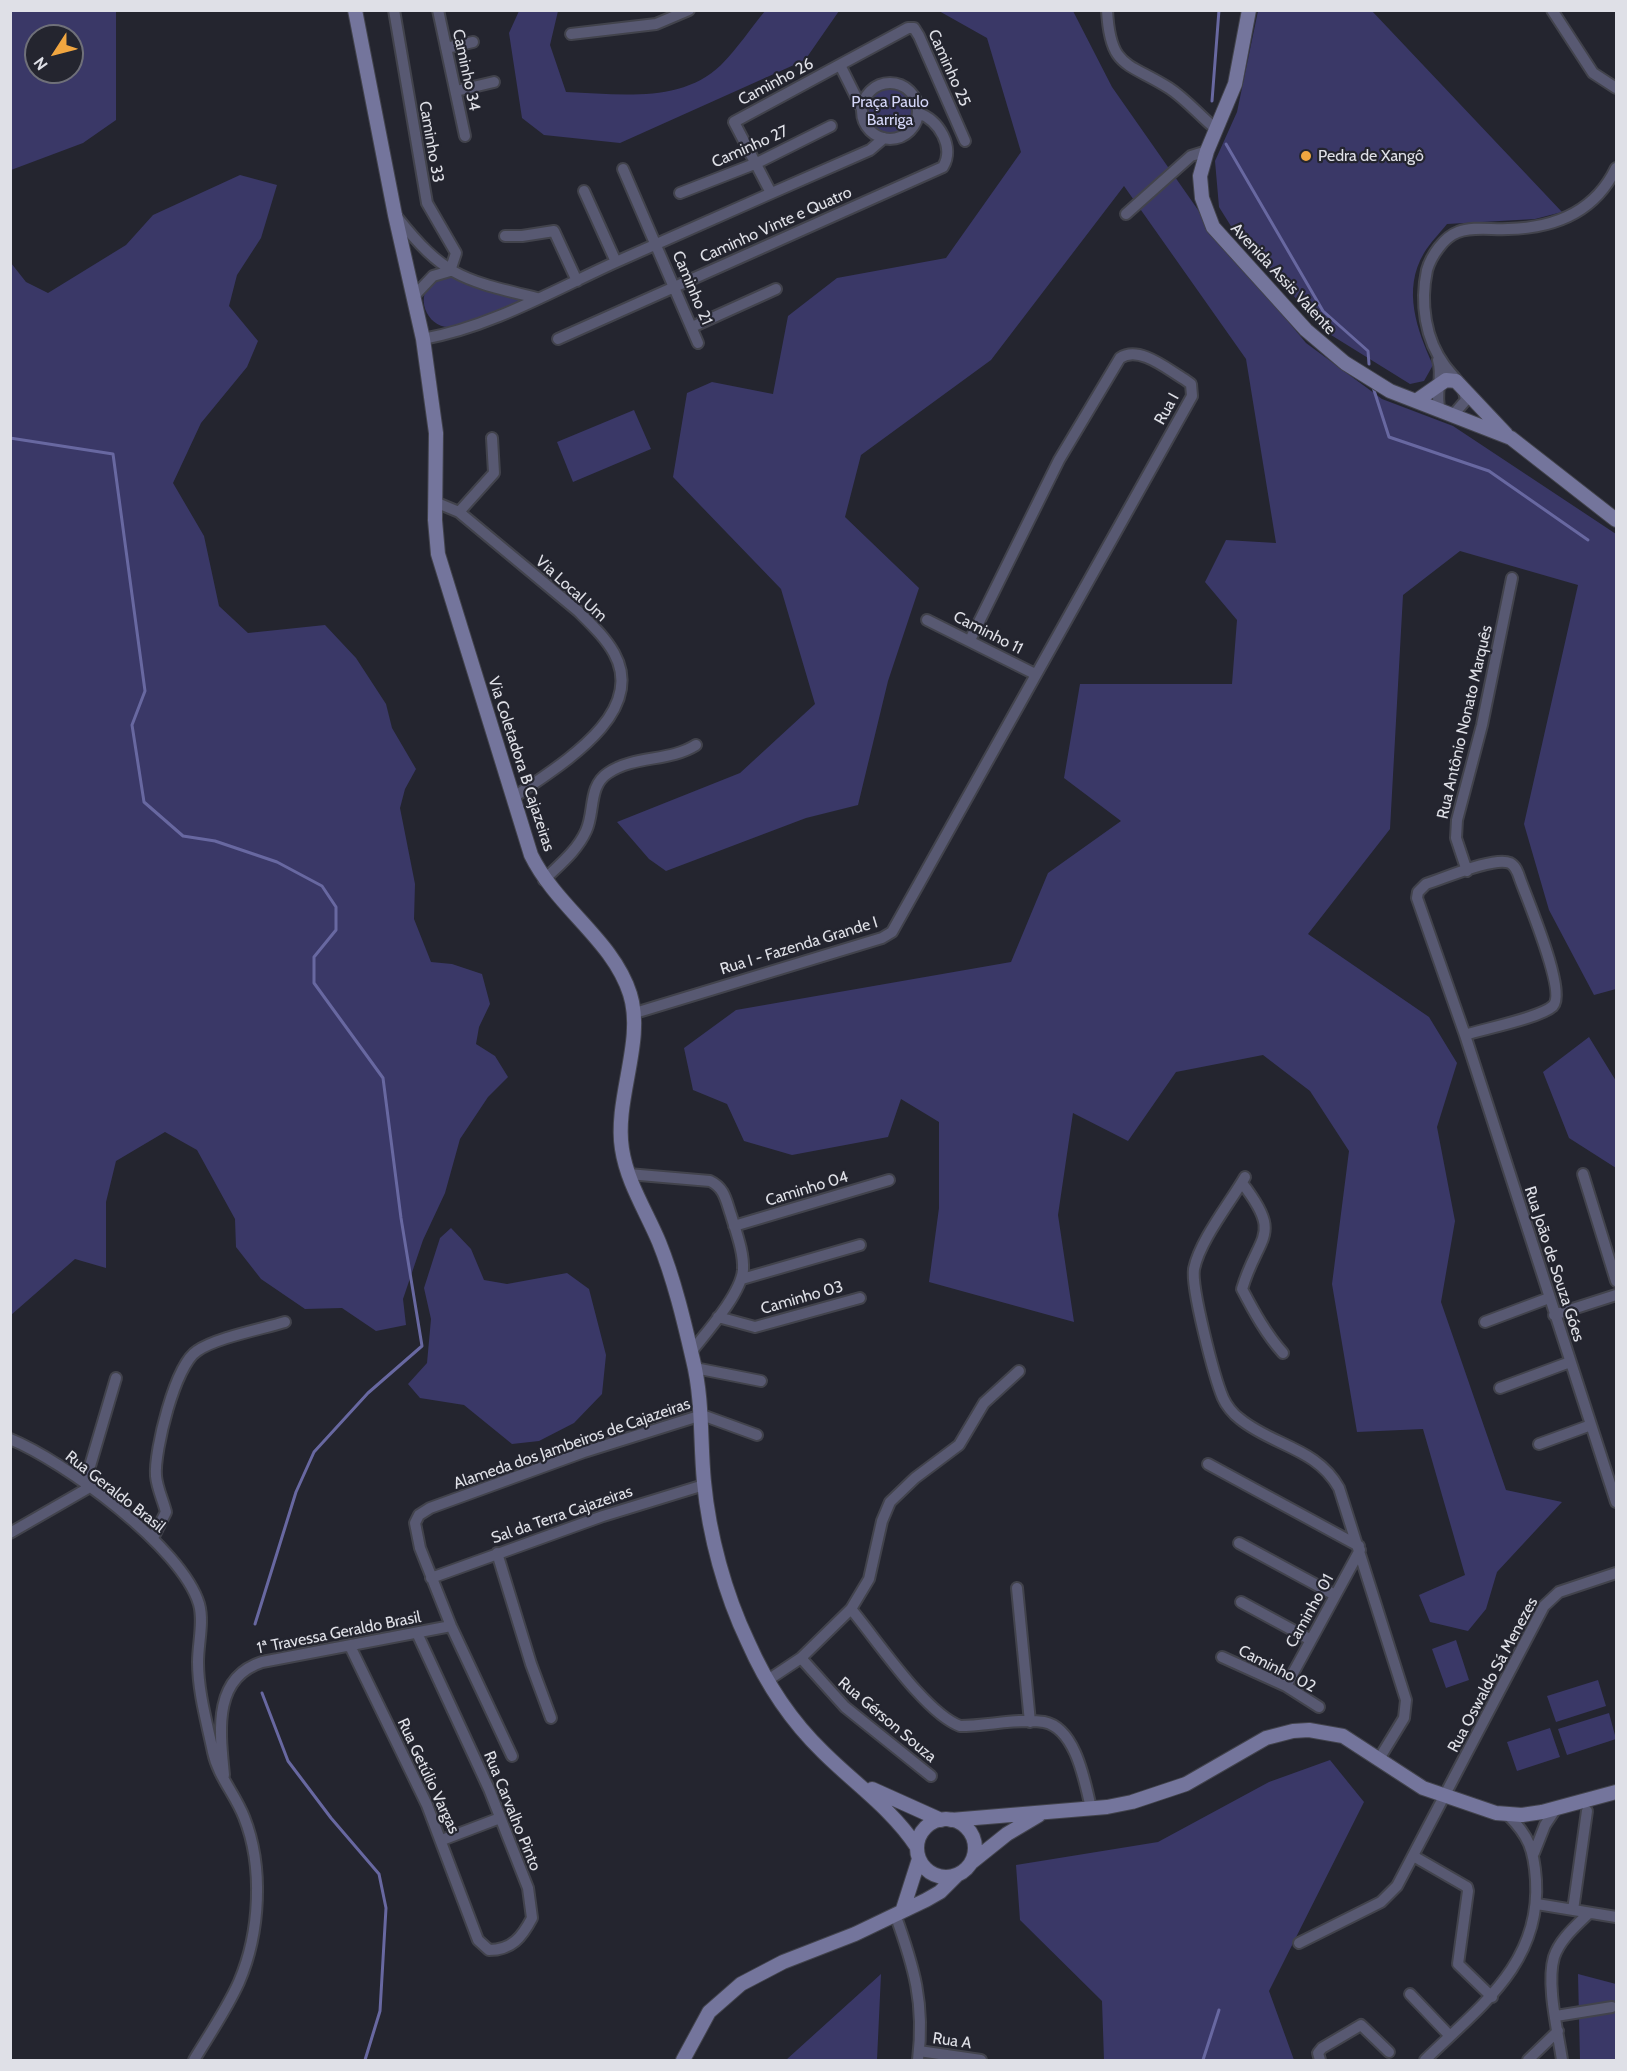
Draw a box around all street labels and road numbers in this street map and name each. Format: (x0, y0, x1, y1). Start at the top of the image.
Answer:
street label: Caminho 34 (448, 27, 484, 113)
street label: Caminho 25 (924, 27, 974, 109)
street label: Caminho 26 (735, 54, 817, 110)
street label: Caminho 33 (414, 100, 448, 184)
street label: Caminho 27 (709, 122, 791, 172)
street label: Caminho Vinte e Quatro (697, 183, 855, 267)
street label: Avenida Assis Valente (1226, 219, 1340, 339)
street label: Caminho 21 (668, 248, 716, 328)
street label: Rua I (1151, 390, 1183, 428)
street label: Via Local Um (531, 552, 611, 626)
street label: Caminho 11 (950, 607, 1026, 659)
street label: Rua Antônio Nonato Marquês (1433, 623, 1497, 821)
street label: Via Coletadora B Cajazeiras (484, 674, 558, 854)
street label: Rua I - Fazenda Grande I (718, 913, 880, 979)
street label: Caminho 04 (763, 1167, 851, 1211)
street label: Rua João de Souza Góes (1520, 1184, 1588, 1344)
street label: Caminho 03 (759, 1277, 845, 1319)
street label: Alameda dos Jambeiros de Cajazeiras (451, 1394, 693, 1494)
street label: Rua Geraldo Brasil (61, 1447, 169, 1537)
street label: Sal da Terra Cajazeiras (489, 1482, 635, 1548)
street label: Caminho 01 (1282, 1571, 1338, 1651)
street label: Rua Oswaldo Sá Menezes (1444, 1594, 1542, 1756)
street label: 1ª Travessa Geraldo Brasil (255, 1608, 423, 1658)
street label: Caminho 02 (1235, 1641, 1319, 1697)
street label: Rua Gérson Souza (834, 1673, 940, 1767)
street label: Rua Getúlio Vargas (393, 1715, 463, 1837)
street label: Rua Carvalho Pinto (479, 1748, 545, 1874)
street label: Rua A (931, 2029, 973, 2053)

